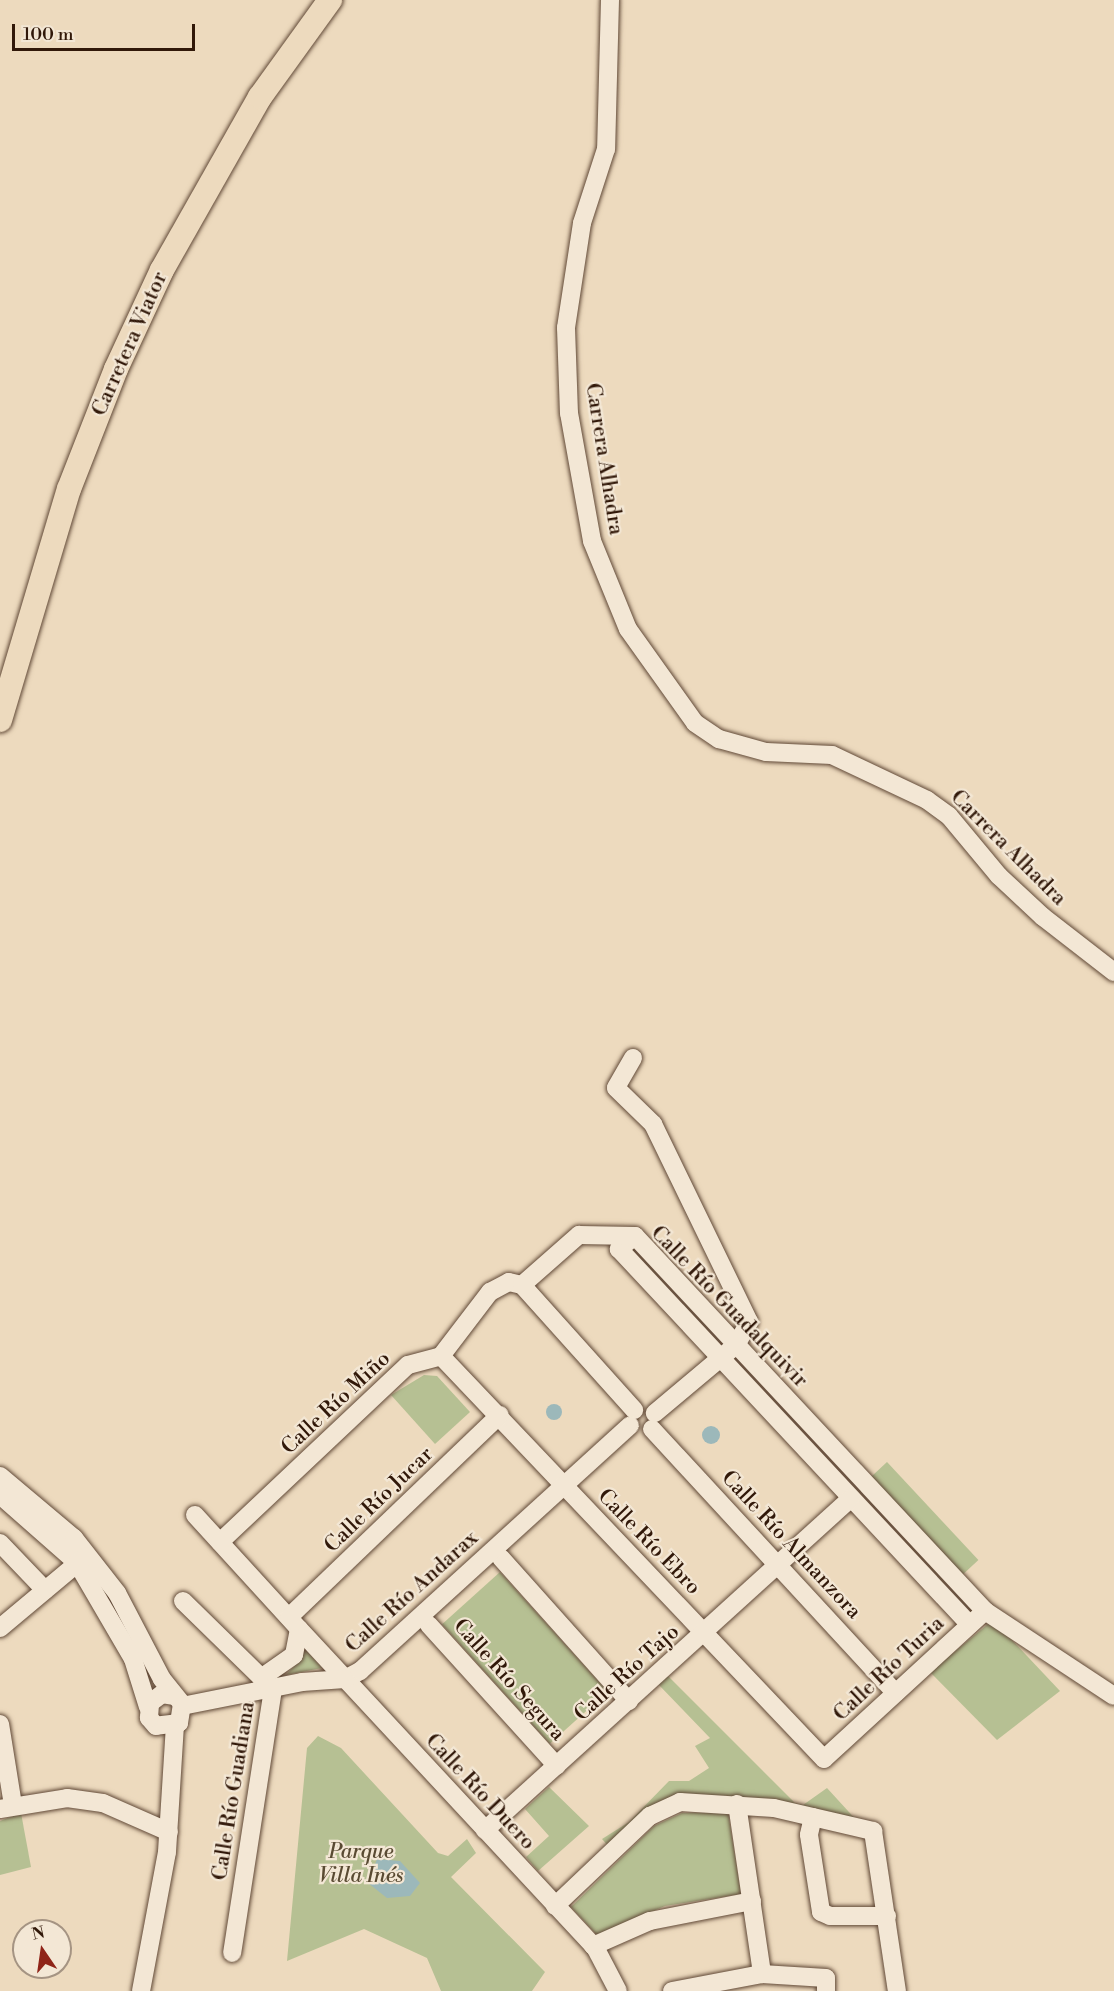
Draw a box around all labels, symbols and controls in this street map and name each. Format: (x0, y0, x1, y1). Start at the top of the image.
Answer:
scale bar (15, 12, 198, 50)
text: 100 m (23, 23, 74, 46)
street label: Carretera Viator (87, 268, 173, 420)
street label: Carrera Alhadra (580, 381, 628, 537)
street label: Carrera Alhadra (945, 785, 1071, 911)
street label: Calle Río Guadalquivir (645, 1221, 813, 1393)
street label: Calle Río Miño (276, 1346, 396, 1460)
street label: Calle Río Jucar (319, 1442, 439, 1558)
street label: Calle Río Almanzora (716, 1466, 866, 1624)
street label: Calle Río Ebro (592, 1484, 706, 1600)
street label: Calle Río Andarax (341, 1526, 483, 1658)
street label: Calle Río Turia (828, 1611, 950, 1727)
street label: Calle Río Segura (448, 1614, 570, 1746)
street label: Calle Río Tajo (569, 1619, 685, 1727)
street label: Calle Río Guadiana (207, 1700, 261, 1882)
street label: Calle Río Duero (420, 1729, 540, 1855)
park label: Parque Villa Inés (319, 1839, 403, 1889)
north arrow (12, 1919, 72, 1979)
text: N (30, 1922, 47, 1945)

